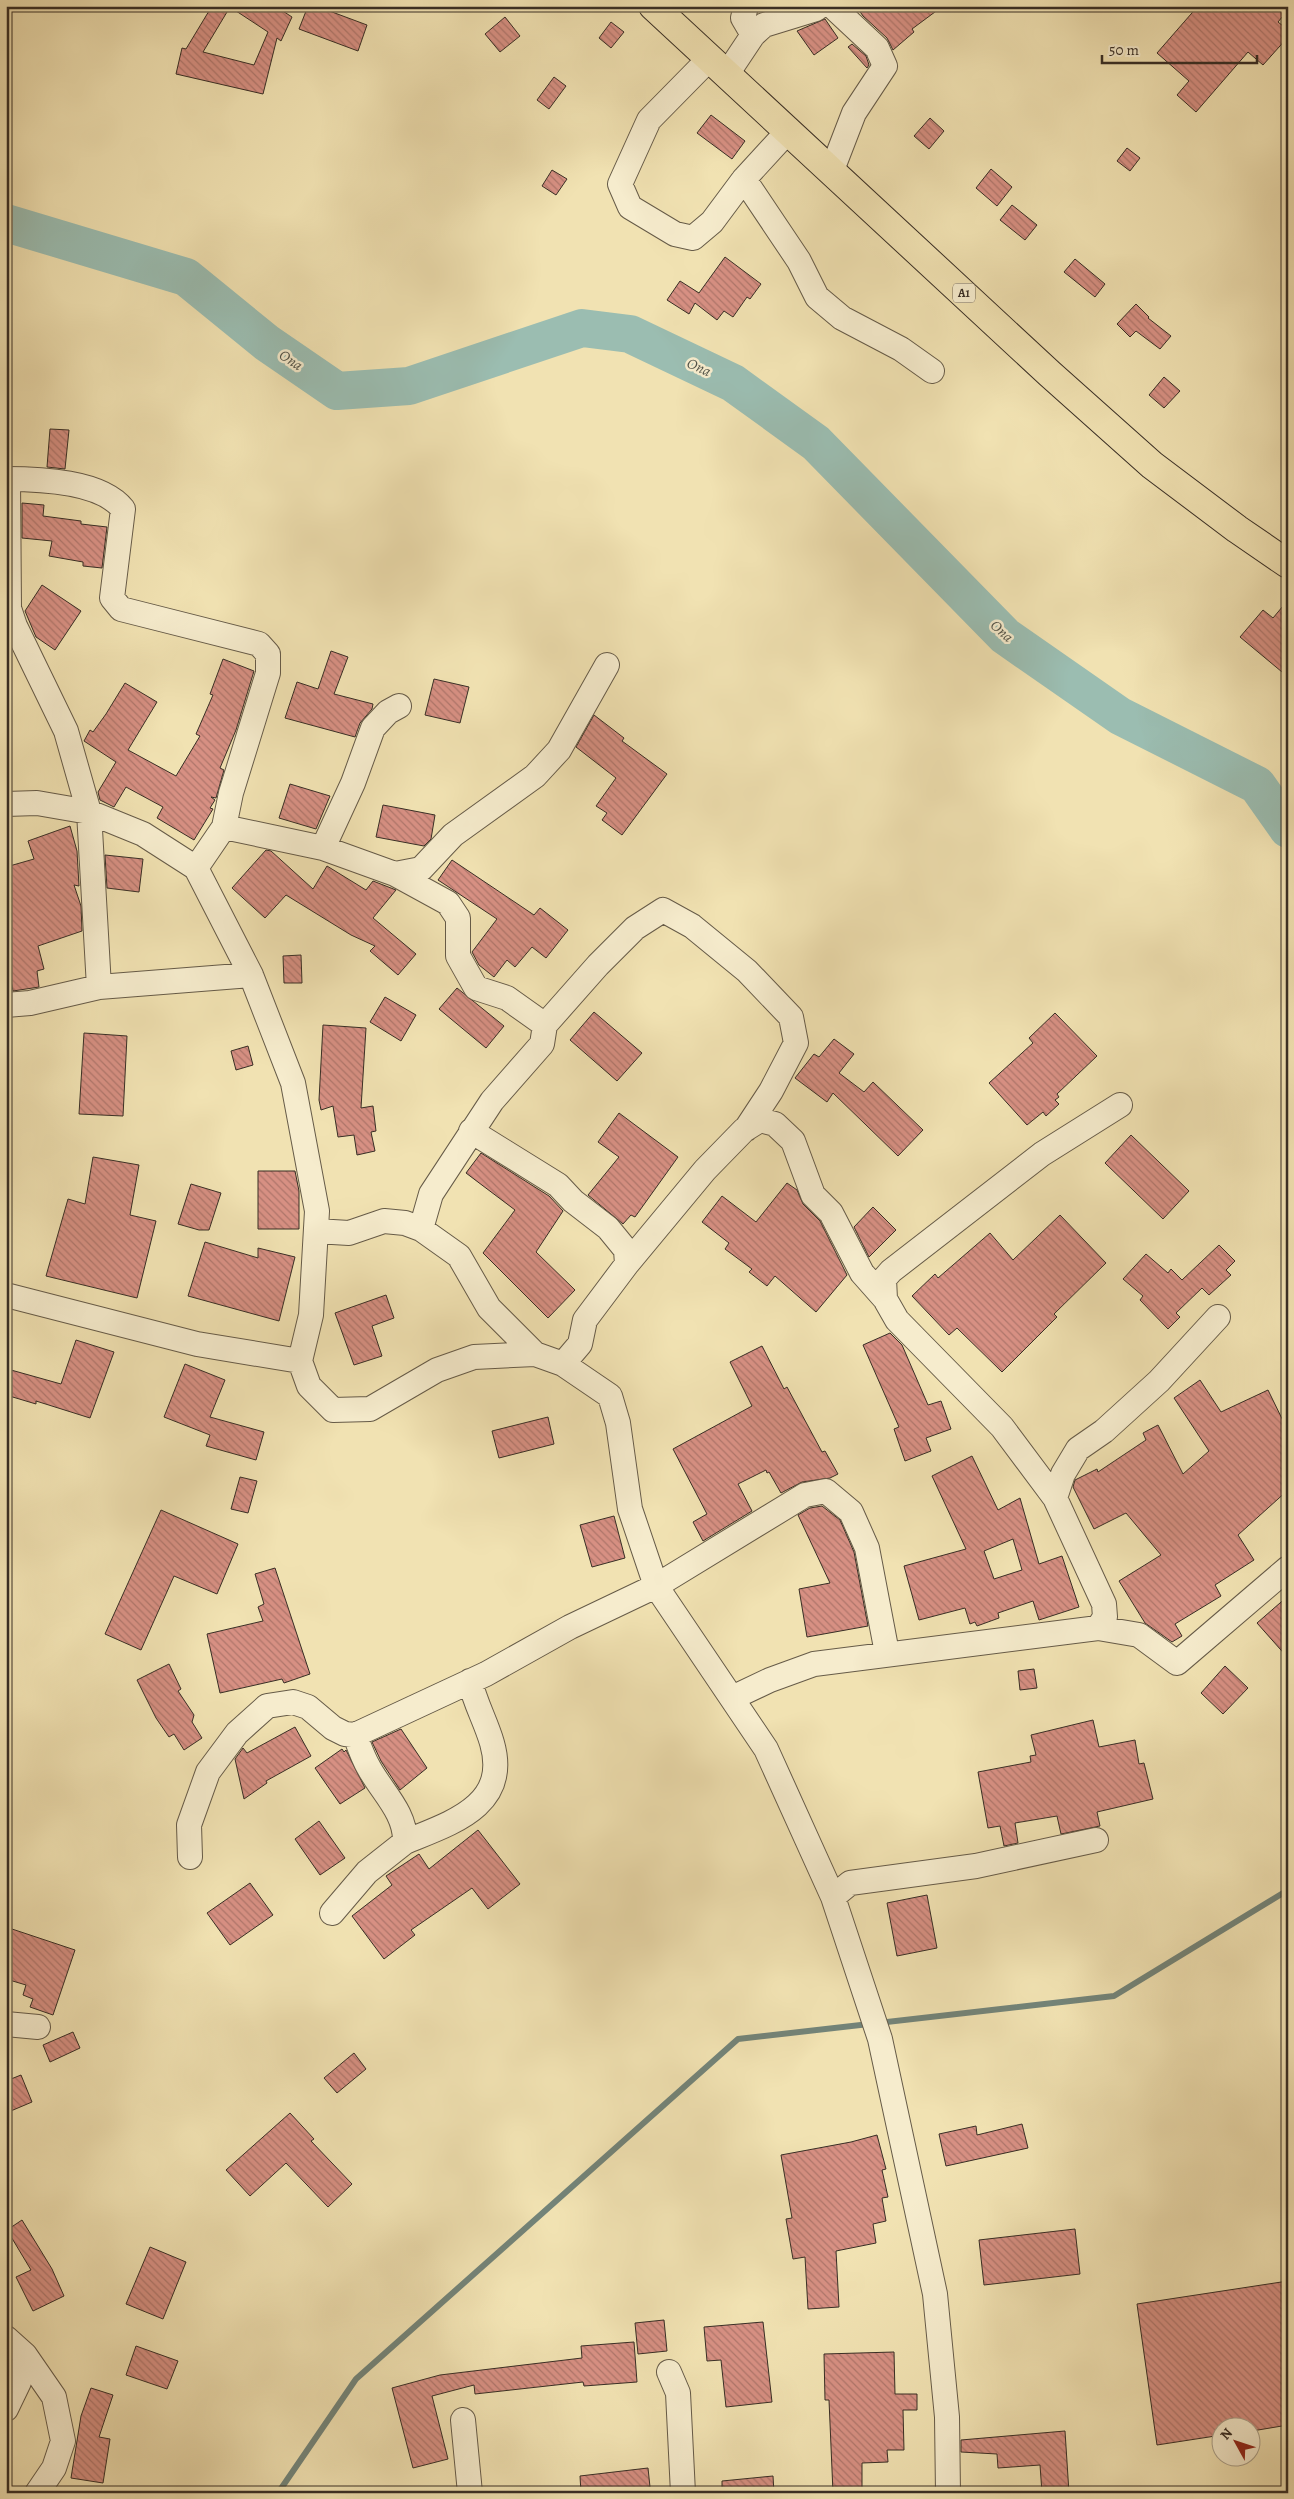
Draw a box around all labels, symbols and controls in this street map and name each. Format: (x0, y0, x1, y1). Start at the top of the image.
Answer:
scale bar (1102, 32, 1256, 64)
text: 50 m (1109, 40, 1139, 60)
road number: A1 (953, 284, 975, 302)
water label: Ona (275, 345, 307, 375)
water label: Ona (684, 353, 714, 381)
water label: Ona (986, 615, 1018, 647)
north arrow (1212, 2416, 1262, 2466)
text: N (1216, 2424, 1237, 2444)

